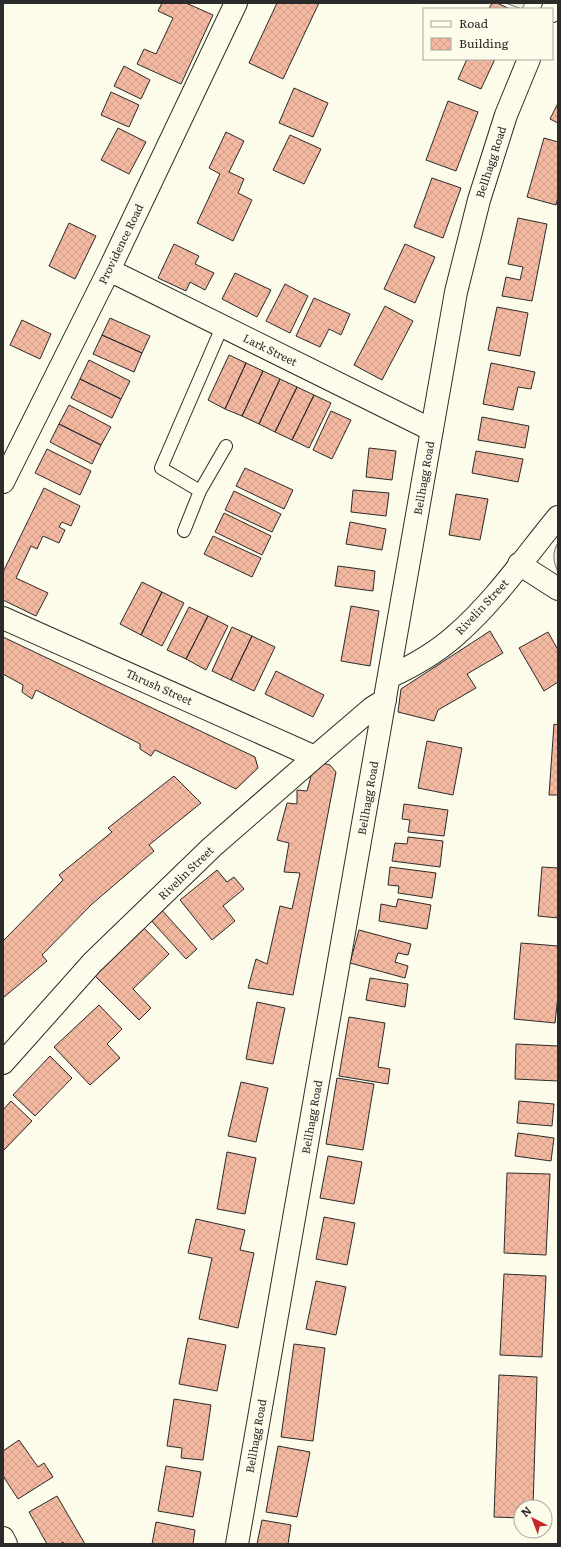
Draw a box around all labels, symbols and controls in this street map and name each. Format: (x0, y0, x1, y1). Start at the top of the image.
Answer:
legend (423, 8, 553, 60)
text: Road (459, 14, 489, 32)
text: Building (459, 34, 509, 52)
street label: Bellhagg Road (471, 124, 509, 200)
street label: Providence Road (94, 200, 147, 286)
street label: Lark Street (241, 329, 301, 369)
street label: Bellhagg Road (409, 439, 437, 516)
street label: Rivelin Street (451, 574, 512, 638)
street label: Thrush Street (123, 664, 196, 708)
street label: Bellhagg Road (353, 759, 381, 836)
street label: Rivelin Street (154, 841, 217, 903)
street label: Bellhagg Road (297, 1078, 325, 1155)
street label: Bellhagg Road (241, 1397, 269, 1474)
north arrow (513, 1499, 553, 1539)
text: N (517, 1502, 534, 1520)

